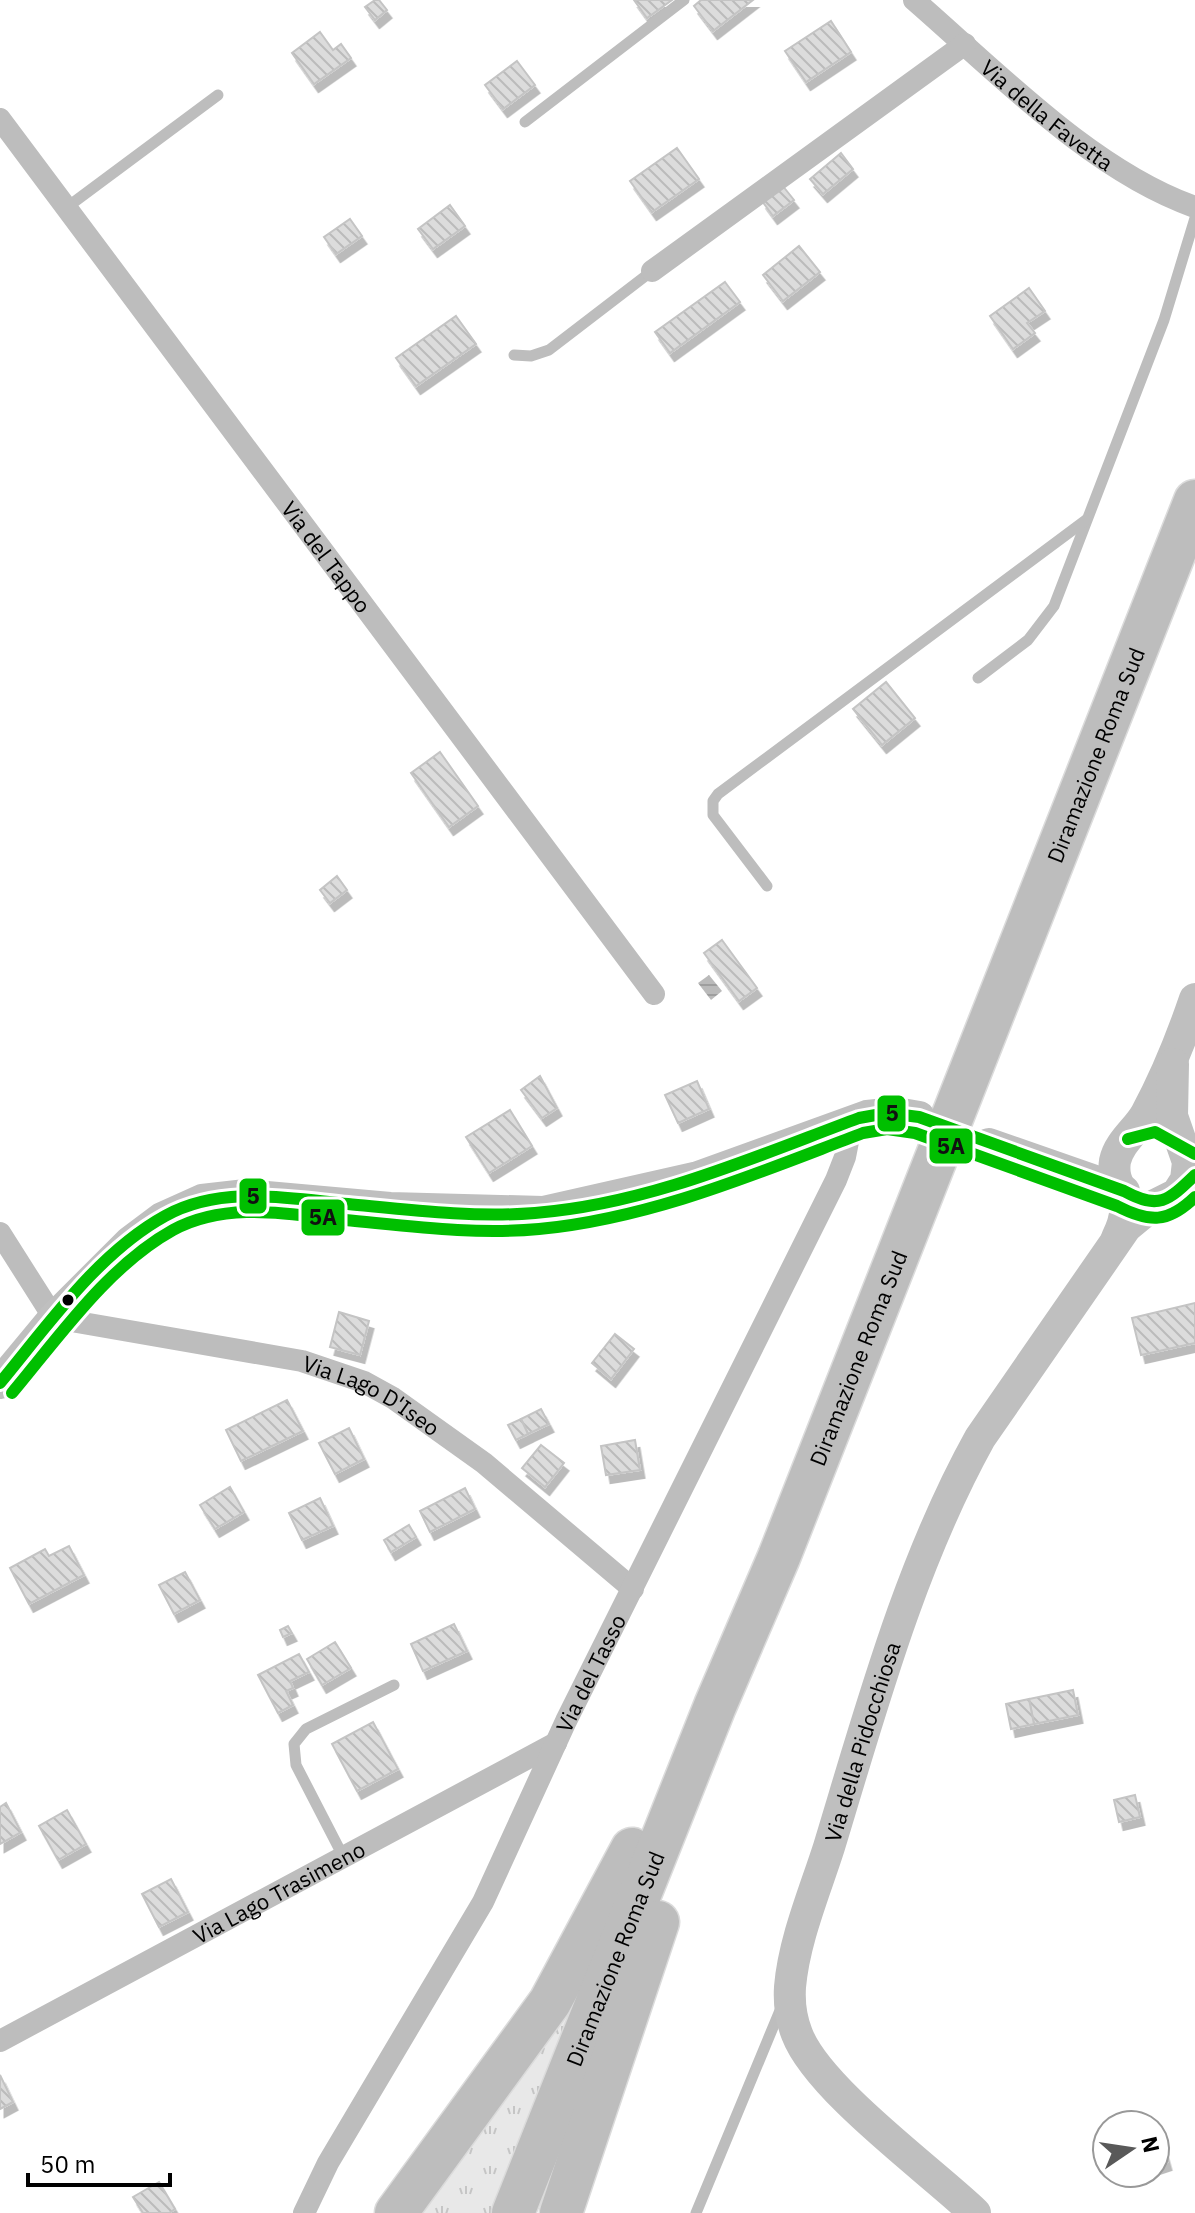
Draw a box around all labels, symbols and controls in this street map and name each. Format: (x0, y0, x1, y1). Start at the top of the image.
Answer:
street label: Via della Favetta (975, 52, 1120, 177)
street label: Via del Tappo (276, 495, 378, 618)
street label: Diramazione Roma Sud (1039, 643, 1150, 867)
line badge: 5 (876, 1094, 907, 1133)
text: 5 (885, 1098, 899, 1127)
line badge: 5A (928, 1127, 974, 1165)
text: 5A (937, 1131, 965, 1160)
line badge: 5 (238, 1177, 268, 1215)
text: 5 (246, 1181, 260, 1210)
line badge: 5A (300, 1198, 346, 1237)
text: 5A (309, 1202, 337, 1231)
street label: Diramazione Roma Sud (802, 1246, 913, 1470)
unlabelled marker (60, 1292, 76, 1308)
street label: Via Lago D'Iseo (299, 1348, 446, 1442)
street label: Via del Tasso (549, 1609, 632, 1736)
street label: Via della Pidocchiosa (817, 1637, 906, 1845)
street label: Via Lago Trasimeno (187, 1834, 370, 1950)
street label: Diramazione Roma Sud (559, 1847, 670, 2070)
north arrow (1091, 2109, 1171, 2189)
text: N (1135, 2133, 1167, 2155)
scale bar (28, 2137, 170, 2187)
text: 50 m (40, 2148, 95, 2180)

